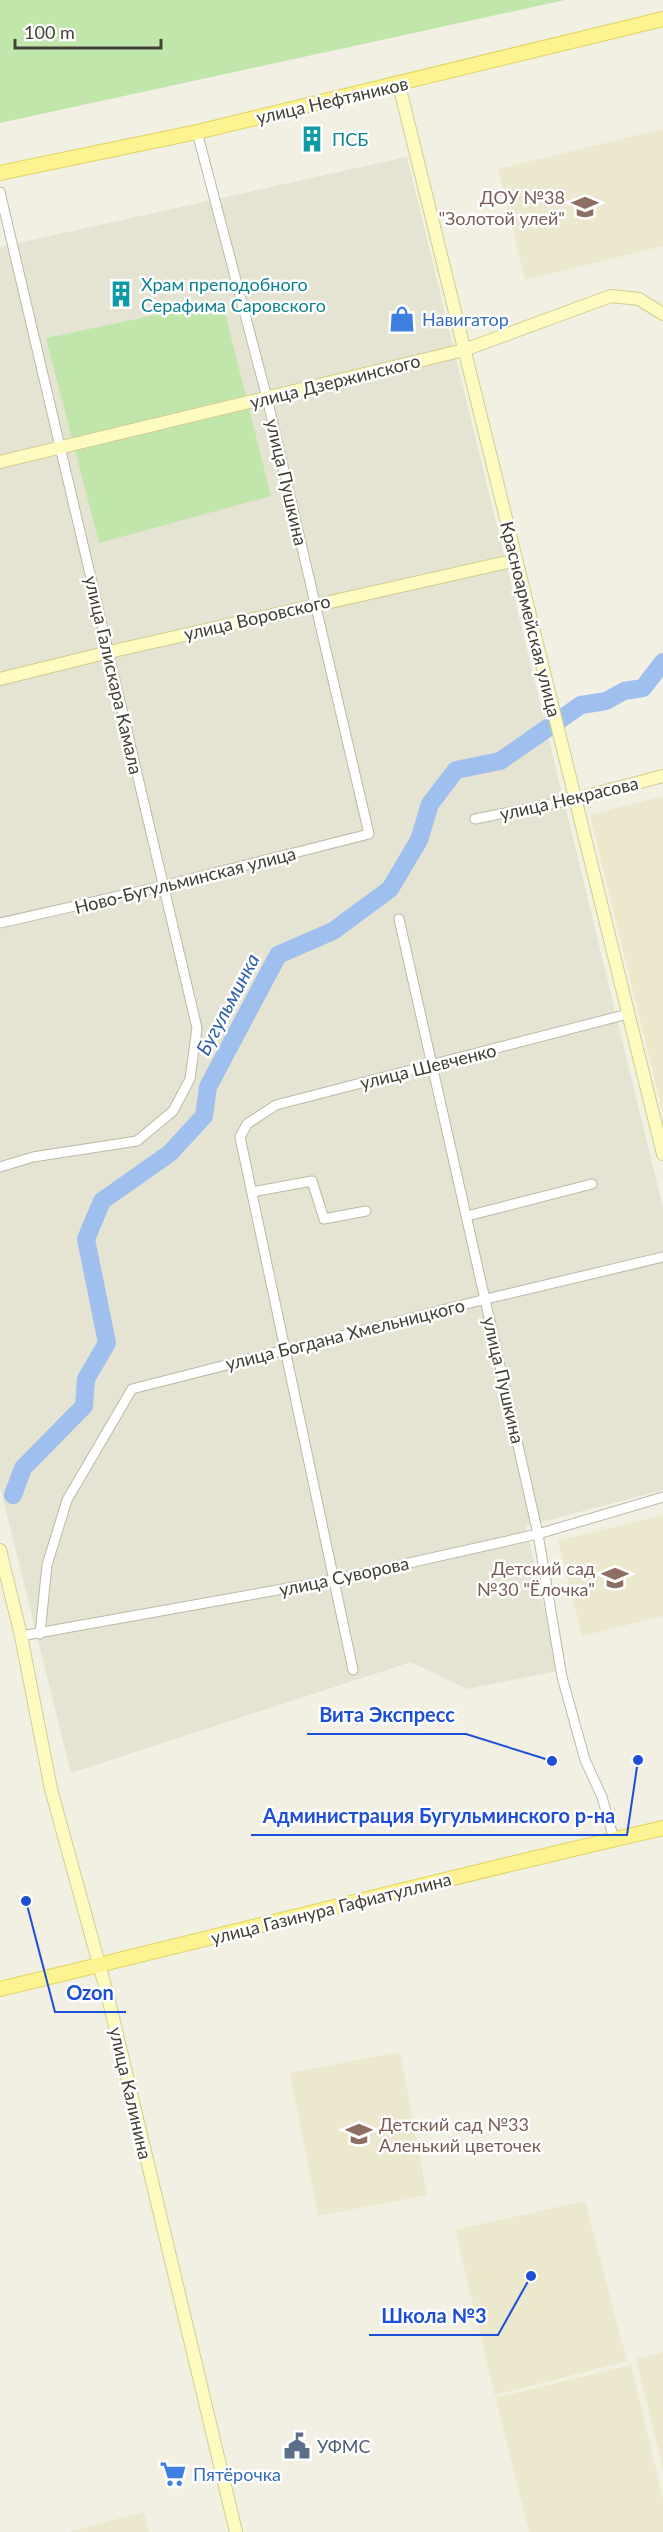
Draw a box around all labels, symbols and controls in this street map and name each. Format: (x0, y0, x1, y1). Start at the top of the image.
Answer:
scale bar (15, 12, 160, 50)
text: 100 m (24, 21, 75, 43)
street label: улица Нефтяников (254, 72, 410, 128)
building icon: ПСБ (297, 124, 327, 154)
place label: ПСБ (332, 128, 368, 150)
place label: ДОУ №38 "Золотой улей" (438, 186, 565, 229)
school or university icon: ДОУ №38 "Золотой улей" (570, 192, 600, 222)
place label: Храм преподобного Серафима Саровского (141, 273, 326, 316)
building icon: Храм преподобного Серафима Саровского (106, 279, 136, 309)
shop icon: Навигатор (387, 304, 417, 334)
place label: Навигатор (422, 308, 509, 330)
street label: улица Дзержинского (248, 349, 422, 413)
street label: улица Пушкина (262, 416, 312, 548)
street label: Красноармейская улица (496, 519, 566, 719)
street label: улица Галискара Камала (80, 574, 148, 776)
street label: улица Воровского (182, 589, 332, 645)
street label: улица Некрасова (498, 771, 640, 825)
street label: Ново-Бугульминская улица (72, 842, 298, 918)
water label: Бугульминка (190, 949, 264, 1059)
street label: улица Шевченко (358, 1038, 498, 1094)
street label: улица Богдана Хмельницкого (223, 1294, 467, 1374)
street label: улица Пушкина (479, 1314, 529, 1446)
street label: улица Суворова (277, 1552, 411, 1600)
place label: Детский сад №30 "Ёлочка" (477, 1557, 595, 1600)
school or university icon: Детский сад №30 "Ёлочка" (600, 1563, 630, 1593)
callout: Вита Экспресс (307, 1696, 466, 1734)
text: Вита Экспресс (319, 1702, 455, 1726)
callout: Администрация Бугульминского р-на (251, 1797, 627, 1835)
text: Администрация Бугульминского р-на (262, 1803, 615, 1827)
street label: улица Газинура Гафиатуллина (209, 1867, 453, 1949)
callout: Ozon (55, 1974, 126, 2012)
text: Ozon (66, 1980, 114, 2004)
street label: улица Калинина (105, 2025, 157, 2161)
place label: Детский сад №33 Аленький цветочек (379, 2113, 542, 2156)
school or university icon: Детский сад №33 Аленький цветочек (344, 2119, 374, 2149)
callout: Школа №3 (369, 2297, 498, 2335)
text: Школа №3 (381, 2303, 487, 2327)
public building icon: УФМС (282, 2431, 312, 2461)
place label: УФМС (317, 2435, 371, 2457)
supermarket icon: Пятёрочка (158, 2459, 188, 2489)
place label: Пятёрочка (193, 2463, 281, 2485)

